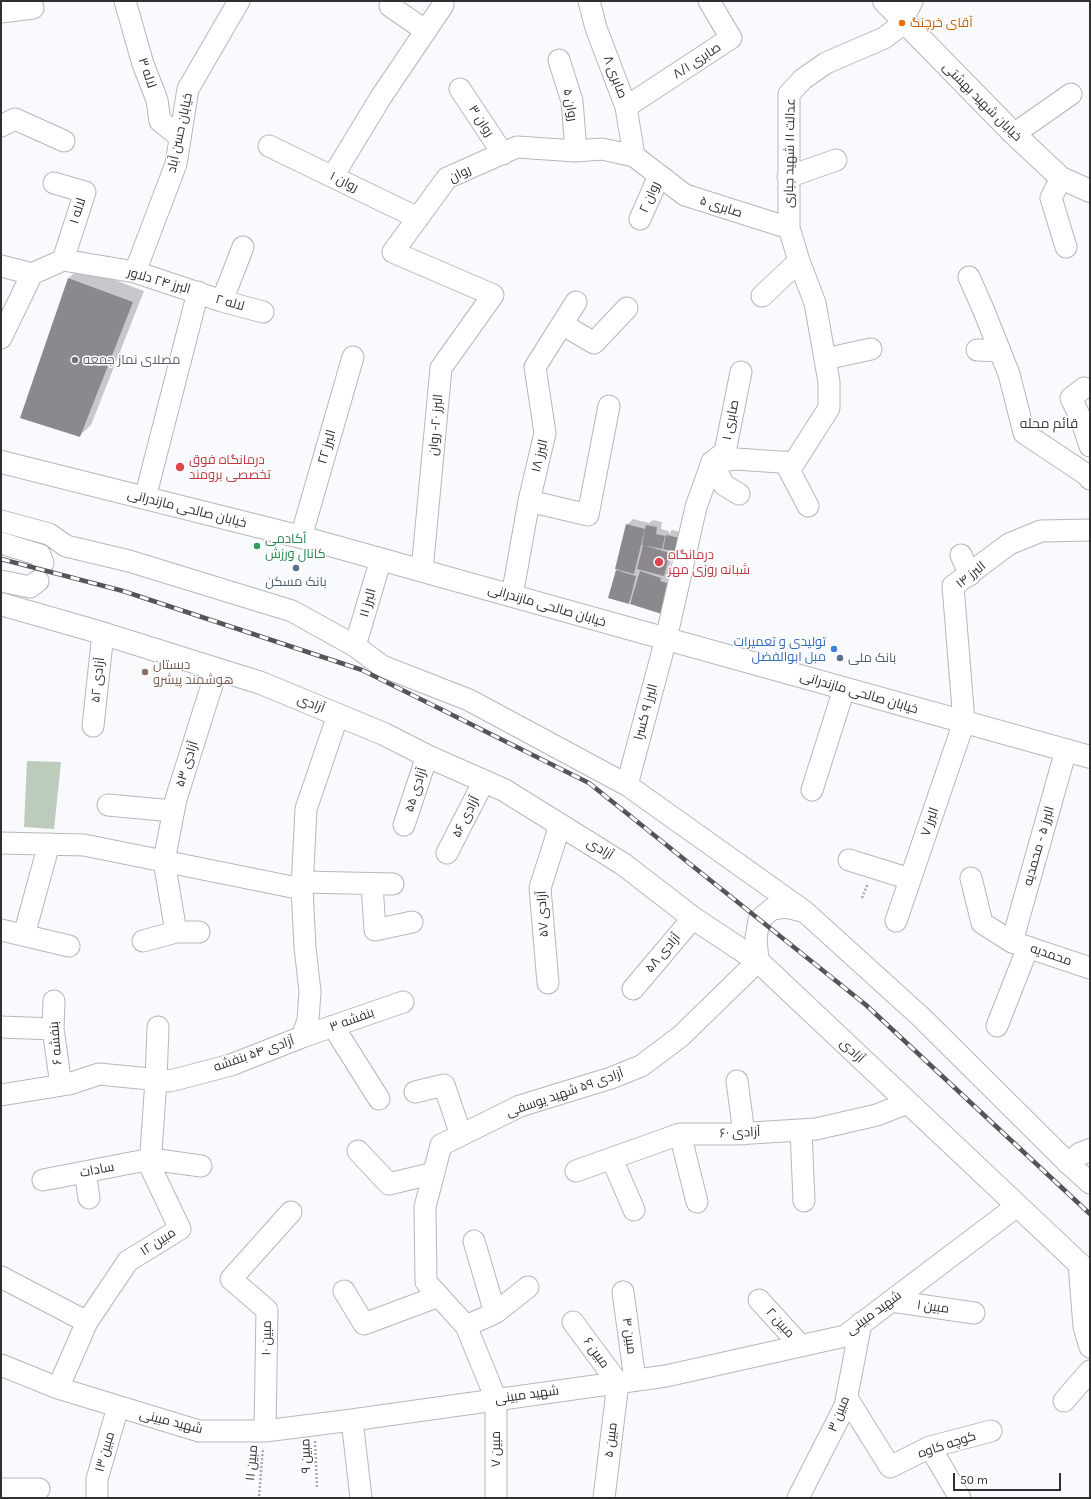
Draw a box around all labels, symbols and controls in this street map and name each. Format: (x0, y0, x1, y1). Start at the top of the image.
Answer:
place label: آقای خرچنگ (910, 15, 973, 31)
marker: آقای خرچنگ (897, 18, 907, 28)
street label: صابری ۸/۱ (670, 40, 724, 82)
street label: صابری ۸ (600, 53, 630, 101)
street label: لاله ۳ (135, 56, 159, 90)
street label: خیابان شهید بهشتی (939, 59, 1025, 145)
street label: روان ۵ (559, 87, 581, 123)
street label: خیابان حسن آباد (164, 92, 196, 174)
street label: عدالت ۱۱ شهید جباری (781, 98, 799, 208)
street label: روان ۳ (465, 102, 497, 140)
street label: روان (446, 162, 474, 186)
street label: روان ۱ (327, 168, 361, 196)
street label: روان ۲ (636, 179, 664, 215)
street label: صابری ۵ (698, 193, 744, 221)
street label: لاله ۱ (66, 196, 90, 226)
street label: البرز ۲۴ دلاور (126, 265, 192, 297)
street label: لاله ۲ (214, 291, 246, 315)
place label: مصلای نماز جمعه (83, 352, 180, 368)
marker: مصلای نماز جمعه (70, 355, 80, 365)
street label: البرز ۲۰- روان (426, 394, 446, 456)
street label: صابری ۱ (719, 399, 743, 441)
district label: قائم محله (1020, 416, 1078, 432)
street label: البرز ۲۲ (315, 428, 339, 466)
street label: البرز ۱۸ (528, 438, 552, 474)
place label: درمانگاه فوق تخصصی برومند (189, 452, 271, 483)
marker: درمانگاه فوق تخصصی برومند (174, 461, 186, 473)
street label: خیابان صالحی مازندرانی (126, 487, 248, 531)
place label: آکادمی کانال ورزش (265, 531, 326, 562)
marker: آکادمی کانال ورزش (252, 541, 262, 551)
place label: درمانگاه شبانه روزی مهر (668, 547, 750, 578)
marker: درمانگاه شبانه روزی مهر (653, 556, 665, 568)
street label: البرز ۱۴ (953, 558, 989, 592)
marker: بانک مسکن (291, 563, 301, 573)
place label: بانک مسکن (265, 574, 327, 590)
street label: خیابان صالحی مازندرانی (486, 582, 608, 630)
street label: البرز ۱۱ (356, 587, 380, 619)
place label: تولیدی و تعمیرات مبل ابوالفضل (734, 634, 826, 665)
marker: تولیدی و تعمیرات مبل ابوالفضل (829, 644, 839, 654)
place label: بانک ملی (848, 650, 896, 666)
marker: بانک ملی (835, 653, 845, 663)
street label: آزادی ۵۲ (88, 657, 108, 703)
place label: دبستان هوشمند پیشرو (153, 657, 233, 688)
marker: دبستان هوشمند پیشرو (140, 667, 150, 677)
street label: خیابان صالحی مازندرانی (798, 669, 920, 717)
street label: البرز ۹ کسرا (631, 682, 661, 742)
street label: آزادی (295, 691, 327, 717)
street label: آزادی ۵۳ (172, 739, 202, 789)
street label: آزادی ۵۵ (402, 766, 430, 814)
street label: آزادی ۵۶ (449, 794, 483, 840)
street label: البرز ۵ - محمدیه (1020, 804, 1058, 888)
street label: البرز ۷ (918, 806, 942, 838)
street label: آزادی (584, 835, 616, 863)
street label: آزادی ۵۷ (534, 890, 552, 938)
street label: آزادی ۵۸ (642, 930, 684, 976)
street label: محمدیه (1028, 941, 1074, 969)
street label: بنفشه ۳ (328, 1005, 376, 1035)
street label: بنفشه ۶ (46, 1021, 66, 1065)
street label: آزادی ۵۴ بنفشه (211, 1033, 297, 1075)
street label: آزادی (836, 1036, 868, 1066)
street label: آزادی ۵۹ شهید یوسفی (504, 1066, 626, 1120)
street label: آزادی ۶۰ (719, 1124, 761, 1142)
street label: سادات (79, 1159, 115, 1181)
street label: مبین ۱۲ (137, 1225, 179, 1259)
street label: شهید مبینی (843, 1288, 905, 1338)
street label: مبین ۱ (916, 1297, 950, 1317)
street label: مبین ۲ (762, 1305, 798, 1341)
street label: مبین ۴ (619, 1317, 639, 1355)
street label: مبین ۱۰ (259, 1320, 275, 1356)
street label: مبین ۶ (580, 1335, 612, 1371)
street label: شهید مبینی (494, 1383, 560, 1407)
street label: مبین ۳ (825, 1394, 853, 1434)
street label: شهید مبینی (138, 1407, 204, 1437)
street label: مبین ۵ (601, 1422, 621, 1458)
street label: کوچه کاوه (916, 1428, 978, 1462)
street label: مبین ۱۳ (92, 1430, 118, 1474)
street label: مبین ۷ (488, 1431, 504, 1467)
street label: مبین ۹ (298, 1438, 314, 1474)
street label: مبین ۱۱ (243, 1444, 261, 1482)
scale bar (955, 1465, 1063, 1491)
text: 50 m (960, 1473, 988, 1487)

